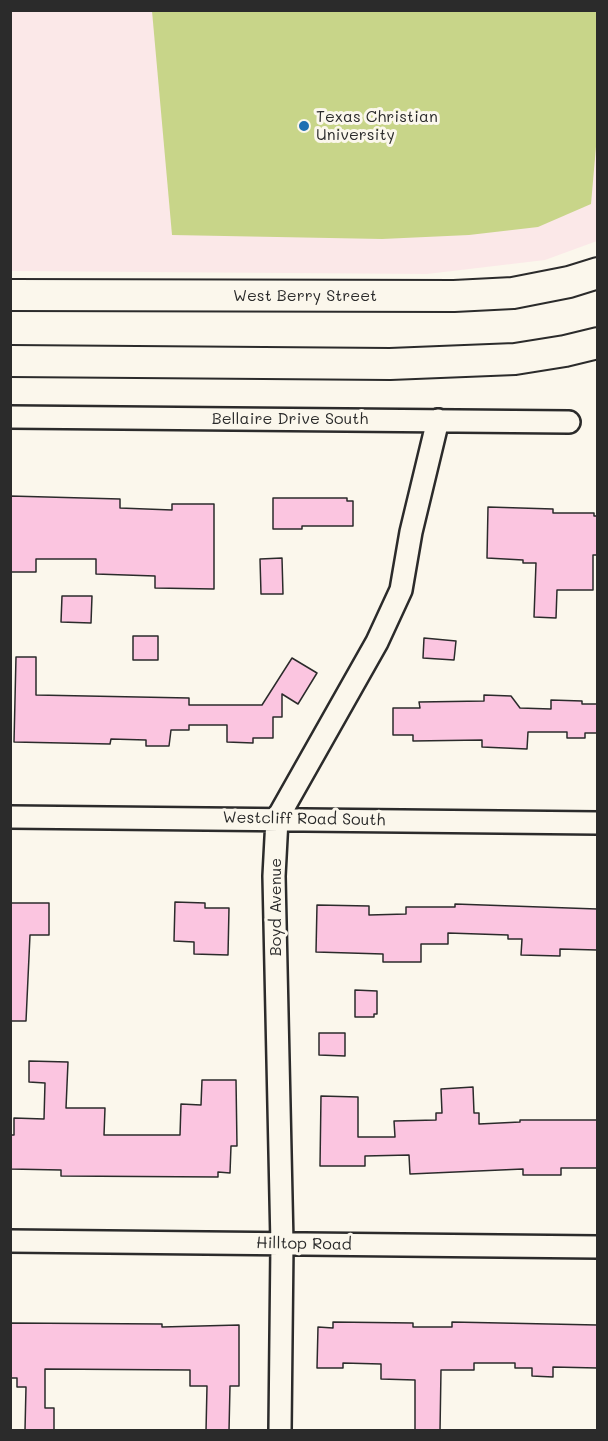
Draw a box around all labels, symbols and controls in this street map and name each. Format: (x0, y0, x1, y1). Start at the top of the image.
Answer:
place label: Texas Christian University (316, 107, 438, 145)
marker: Texas Christian University (297, 119, 311, 133)
street label: West Berry Street (233, 286, 377, 306)
street label: Bellaire Drive South (212, 409, 368, 429)
street label: Westcliff Road South (222, 808, 386, 830)
street label: Boyd Avenue (266, 858, 286, 956)
street label: Hilltop Road (256, 1234, 352, 1254)

